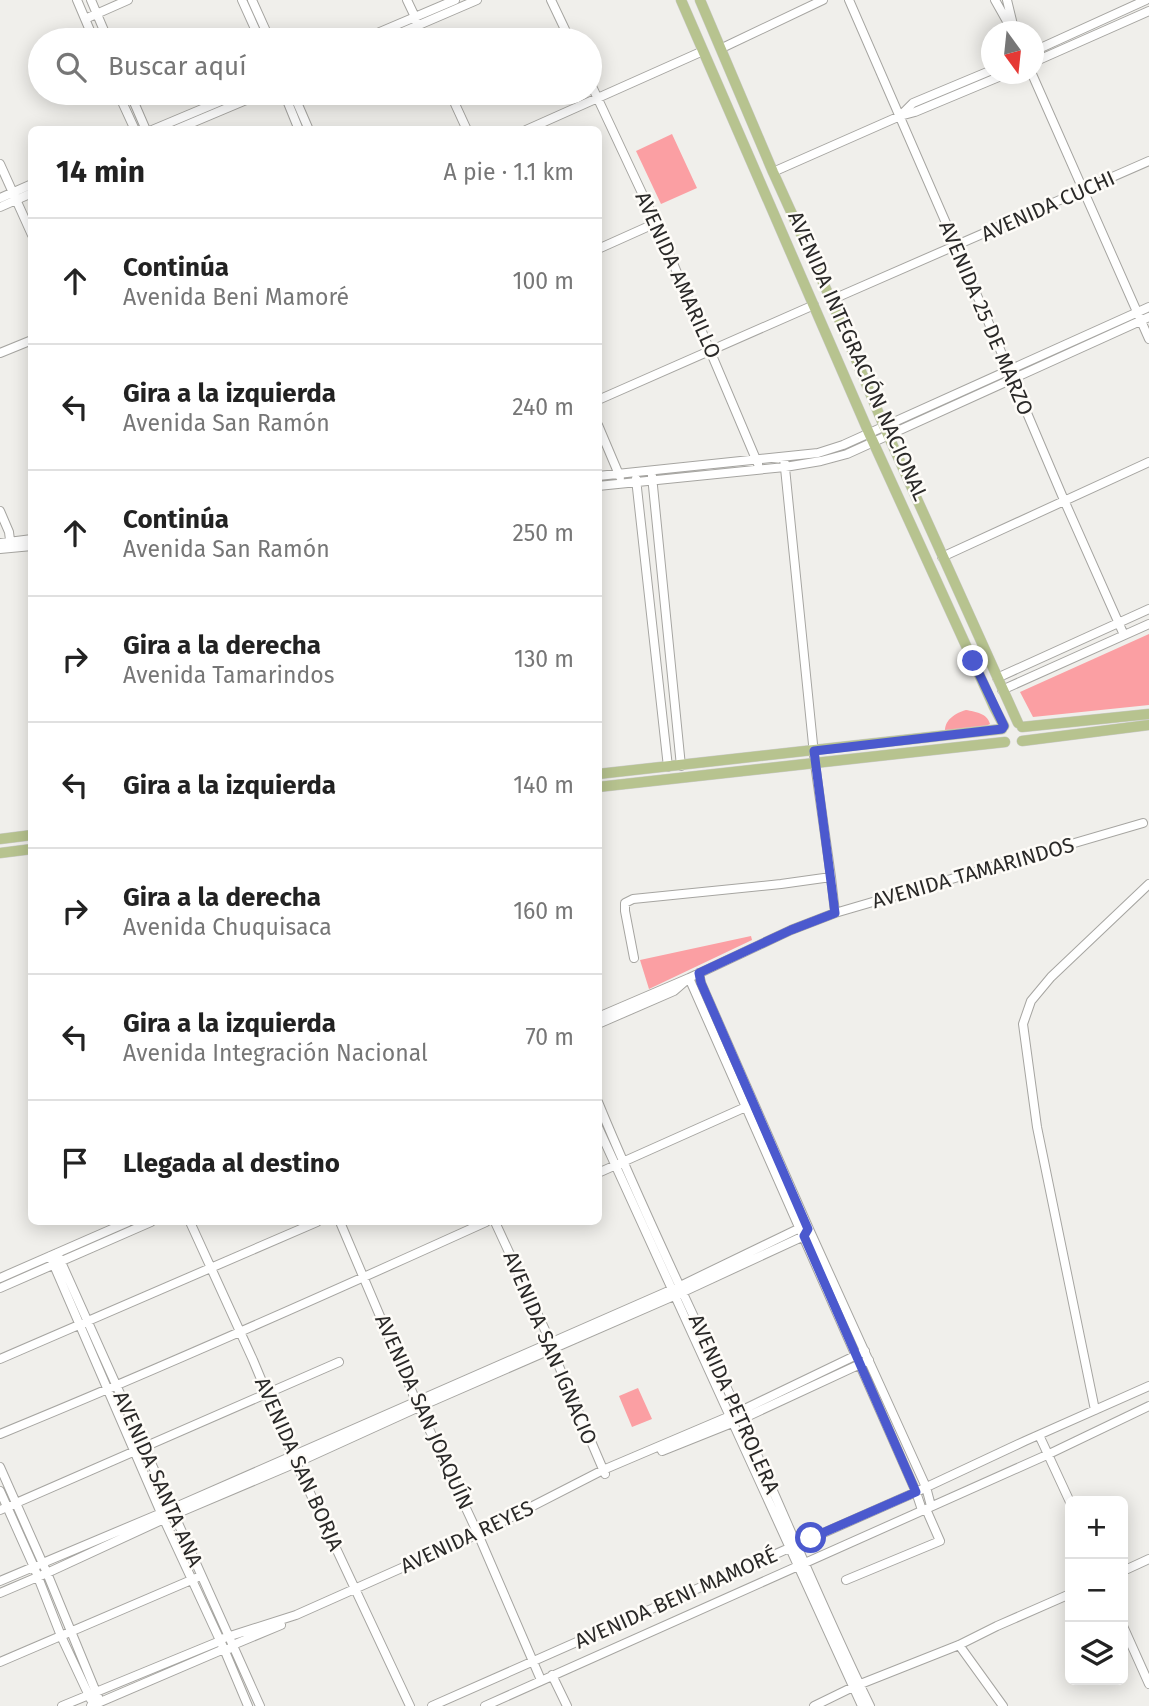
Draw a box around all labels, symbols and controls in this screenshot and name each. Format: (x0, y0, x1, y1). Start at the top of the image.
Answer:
north arrow (981, 21, 1044, 84)
search box (28, 28, 602, 105)
icon: search (52, 48, 90, 86)
text: Buscar aquí (108, 51, 246, 82)
text: 14 min (56, 154, 145, 190)
text: A pie · 1.1 km (444, 158, 574, 186)
street label: AVENIDA CUCHI (977, 165, 1119, 247)
street label: AVENIDA AMARILLO (630, 188, 726, 362)
street label: AVENIDA INTEGRACIÓN NACIONAL (782, 207, 934, 505)
street label: AVENIDA 25 DE MARZO (933, 217, 1039, 419)
text: Continúa (123, 252, 229, 283)
icon: ahead (56, 262, 94, 300)
text: 100 m (513, 267, 574, 295)
text: Avenida Beni Mamoré (123, 283, 349, 311)
text: Gira a la izquierda (123, 378, 336, 409)
icon: left (56, 388, 94, 426)
text: 240 m (512, 393, 574, 421)
text: Avenida San Ramón (123, 409, 330, 437)
text: Continúa (123, 504, 229, 535)
icon: ahead (56, 514, 94, 552)
text: 250 m (512, 519, 574, 547)
text: Avenida San Ramón (123, 535, 330, 563)
text: Gira a la derecha (123, 630, 321, 661)
icon: right (56, 640, 94, 678)
text: 130 m (514, 645, 574, 673)
route end (957, 645, 988, 676)
text: Avenida Tamarindos (123, 661, 335, 689)
icon: left (56, 766, 94, 804)
text: Gira a la izquierda (123, 770, 336, 801)
text: 140 m (513, 771, 574, 799)
street label: AVENIDA TAMARINDOS (869, 832, 1077, 914)
text: Gira a la derecha (123, 882, 321, 913)
icon: right (56, 892, 94, 930)
text: 160 m (513, 897, 574, 925)
text: Avenida Chuquisaca (123, 913, 332, 941)
text: Gira a la izquierda (123, 1008, 336, 1039)
icon: left (56, 1018, 94, 1056)
text: 70 m (525, 1023, 574, 1051)
text: Avenida Integración Nacional (123, 1039, 428, 1067)
icon: arrive (56, 1144, 94, 1182)
text: Llegada al destino (123, 1148, 340, 1179)
street label: AVENIDA SAN IGNACIO (497, 1247, 603, 1449)
street label: AVENIDA SAN JOAQUÍN (369, 1310, 479, 1514)
street label: AVENIDA PETROLERA (683, 1310, 785, 1498)
street label: AVENIDA SAN BORJA (249, 1373, 349, 1555)
street label: AVENIDA SANTA ANA (108, 1387, 208, 1571)
street label: AVENIDA REYES (396, 1495, 538, 1579)
map controls (1065, 1496, 1128, 1685)
button: + (1065, 1496, 1128, 1559)
route start (795, 1522, 826, 1553)
street label: AVENIDA BENI MAMORÉ (571, 1542, 781, 1654)
button: − (1065, 1559, 1128, 1622)
button: layers (1065, 1622, 1128, 1685)

